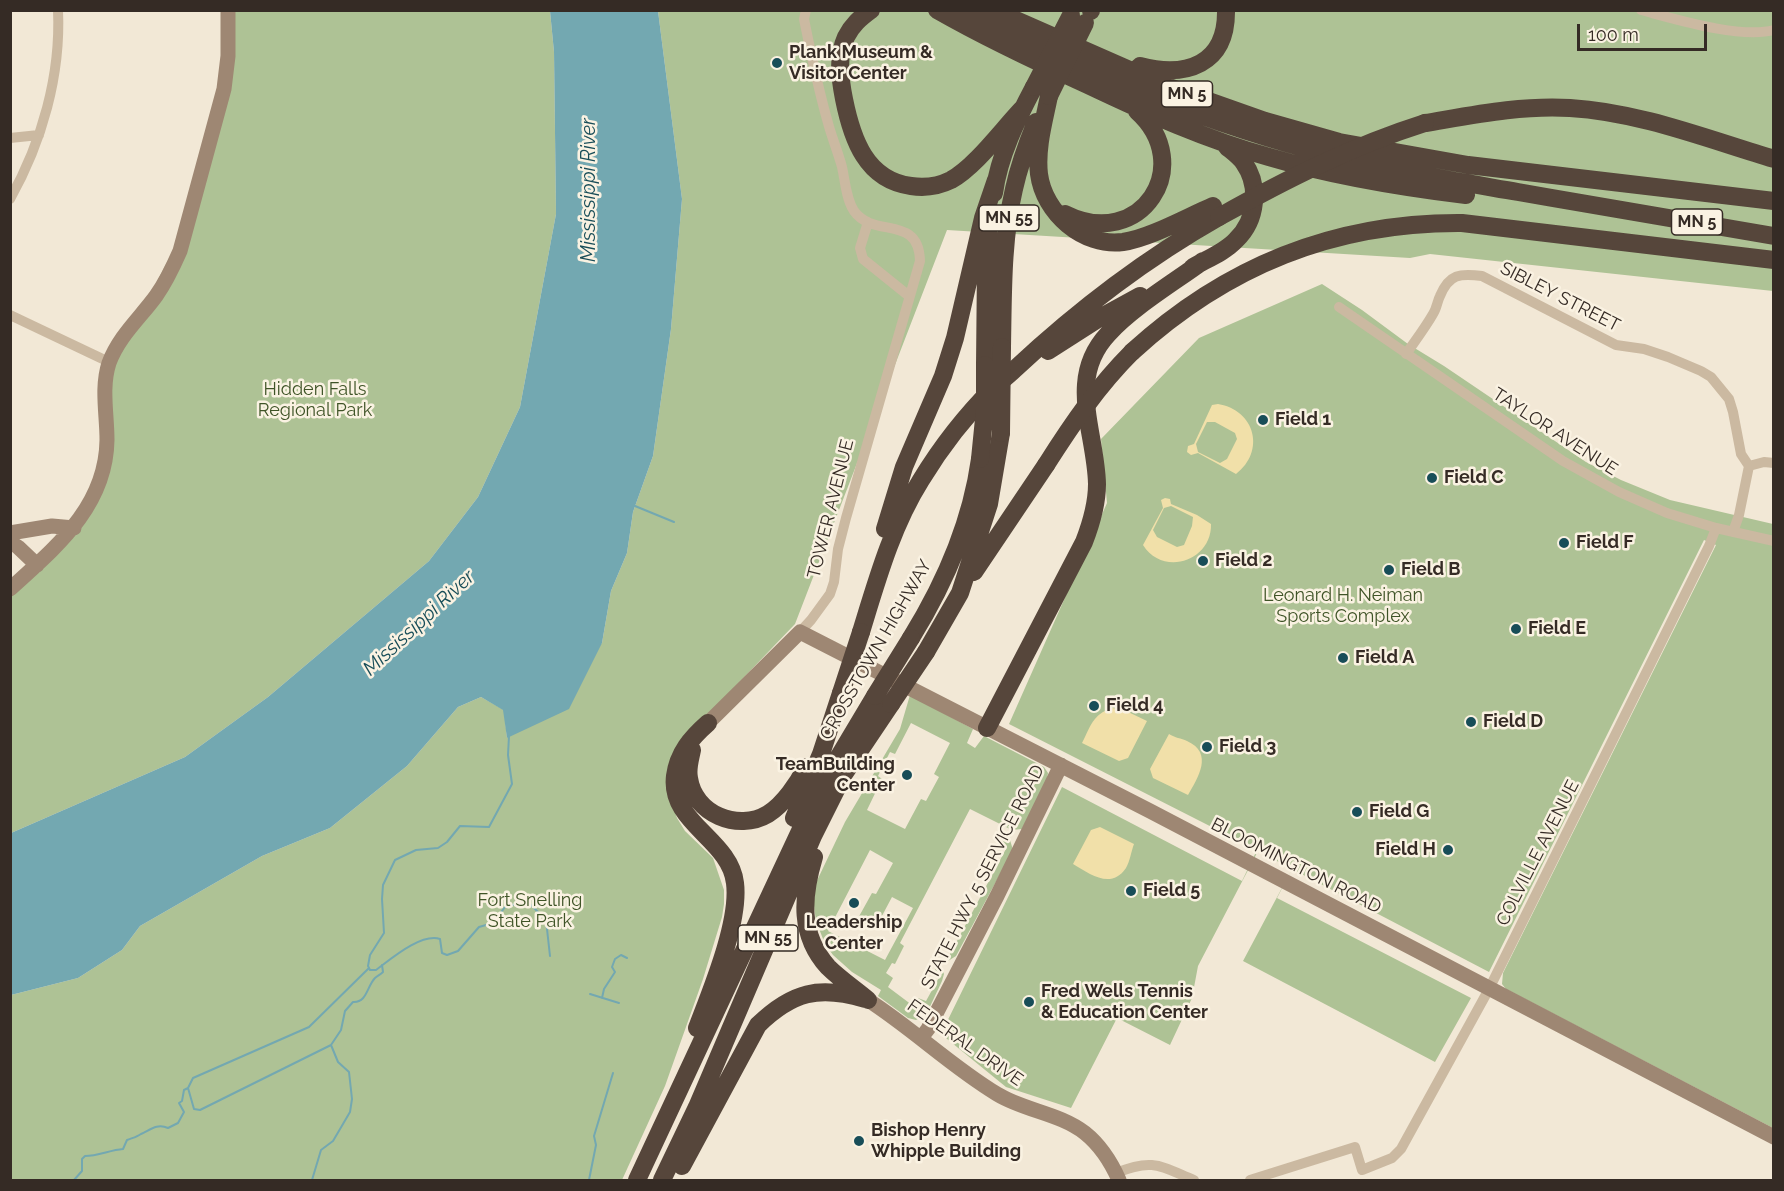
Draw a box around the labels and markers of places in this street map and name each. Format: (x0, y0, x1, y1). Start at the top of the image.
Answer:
place label: Plank Museum & Visitor Center (789, 42, 933, 84)
marker: Plank Museum & Visitor Center (770, 56, 784, 70)
place label: Field 1 (1275, 409, 1331, 431)
marker: Field 1 (1256, 413, 1270, 427)
place label: Field C (1444, 467, 1504, 489)
marker: Field C (1425, 471, 1439, 485)
place label: Field F (1576, 532, 1634, 554)
marker: Field F (1557, 536, 1571, 550)
place label: Field 2 (1215, 550, 1272, 572)
marker: Field 2 (1196, 554, 1210, 568)
place label: Field B (1401, 559, 1461, 581)
marker: Field B (1382, 563, 1396, 577)
place label: Field E (1528, 618, 1586, 640)
marker: Field E (1509, 622, 1523, 636)
place label: Field A (1355, 647, 1414, 669)
marker: Field A (1336, 651, 1350, 665)
place label: Field 4 (1106, 695, 1164, 717)
marker: Field 4 (1087, 699, 1101, 713)
place label: Field D (1483, 711, 1543, 733)
marker: Field D (1464, 715, 1478, 729)
place label: Field 3 (1219, 736, 1276, 758)
marker: Field 3 (1200, 740, 1214, 754)
place label: TeamBuilding Center (776, 754, 895, 796)
marker: TeamBuilding Center (900, 768, 914, 782)
place label: Field G (1369, 801, 1429, 823)
marker: Field G (1350, 805, 1364, 819)
place label: Field H (1375, 839, 1436, 861)
marker: Field H (1441, 843, 1455, 857)
place label: Field 5 (1143, 880, 1200, 902)
marker: Field 5 (1124, 884, 1138, 898)
marker: Leadership Center (847, 896, 861, 910)
place label: Leadership Center (806, 912, 902, 954)
place label: Fred Wells Tennis & Education Center (1041, 981, 1208, 1024)
marker: Fred Wells Tennis & Education Center (1022, 995, 1036, 1009)
place label: Bishop Henry Whipple Building (871, 1120, 1021, 1162)
marker: Bishop Henry Whipple Building (852, 1134, 866, 1148)

